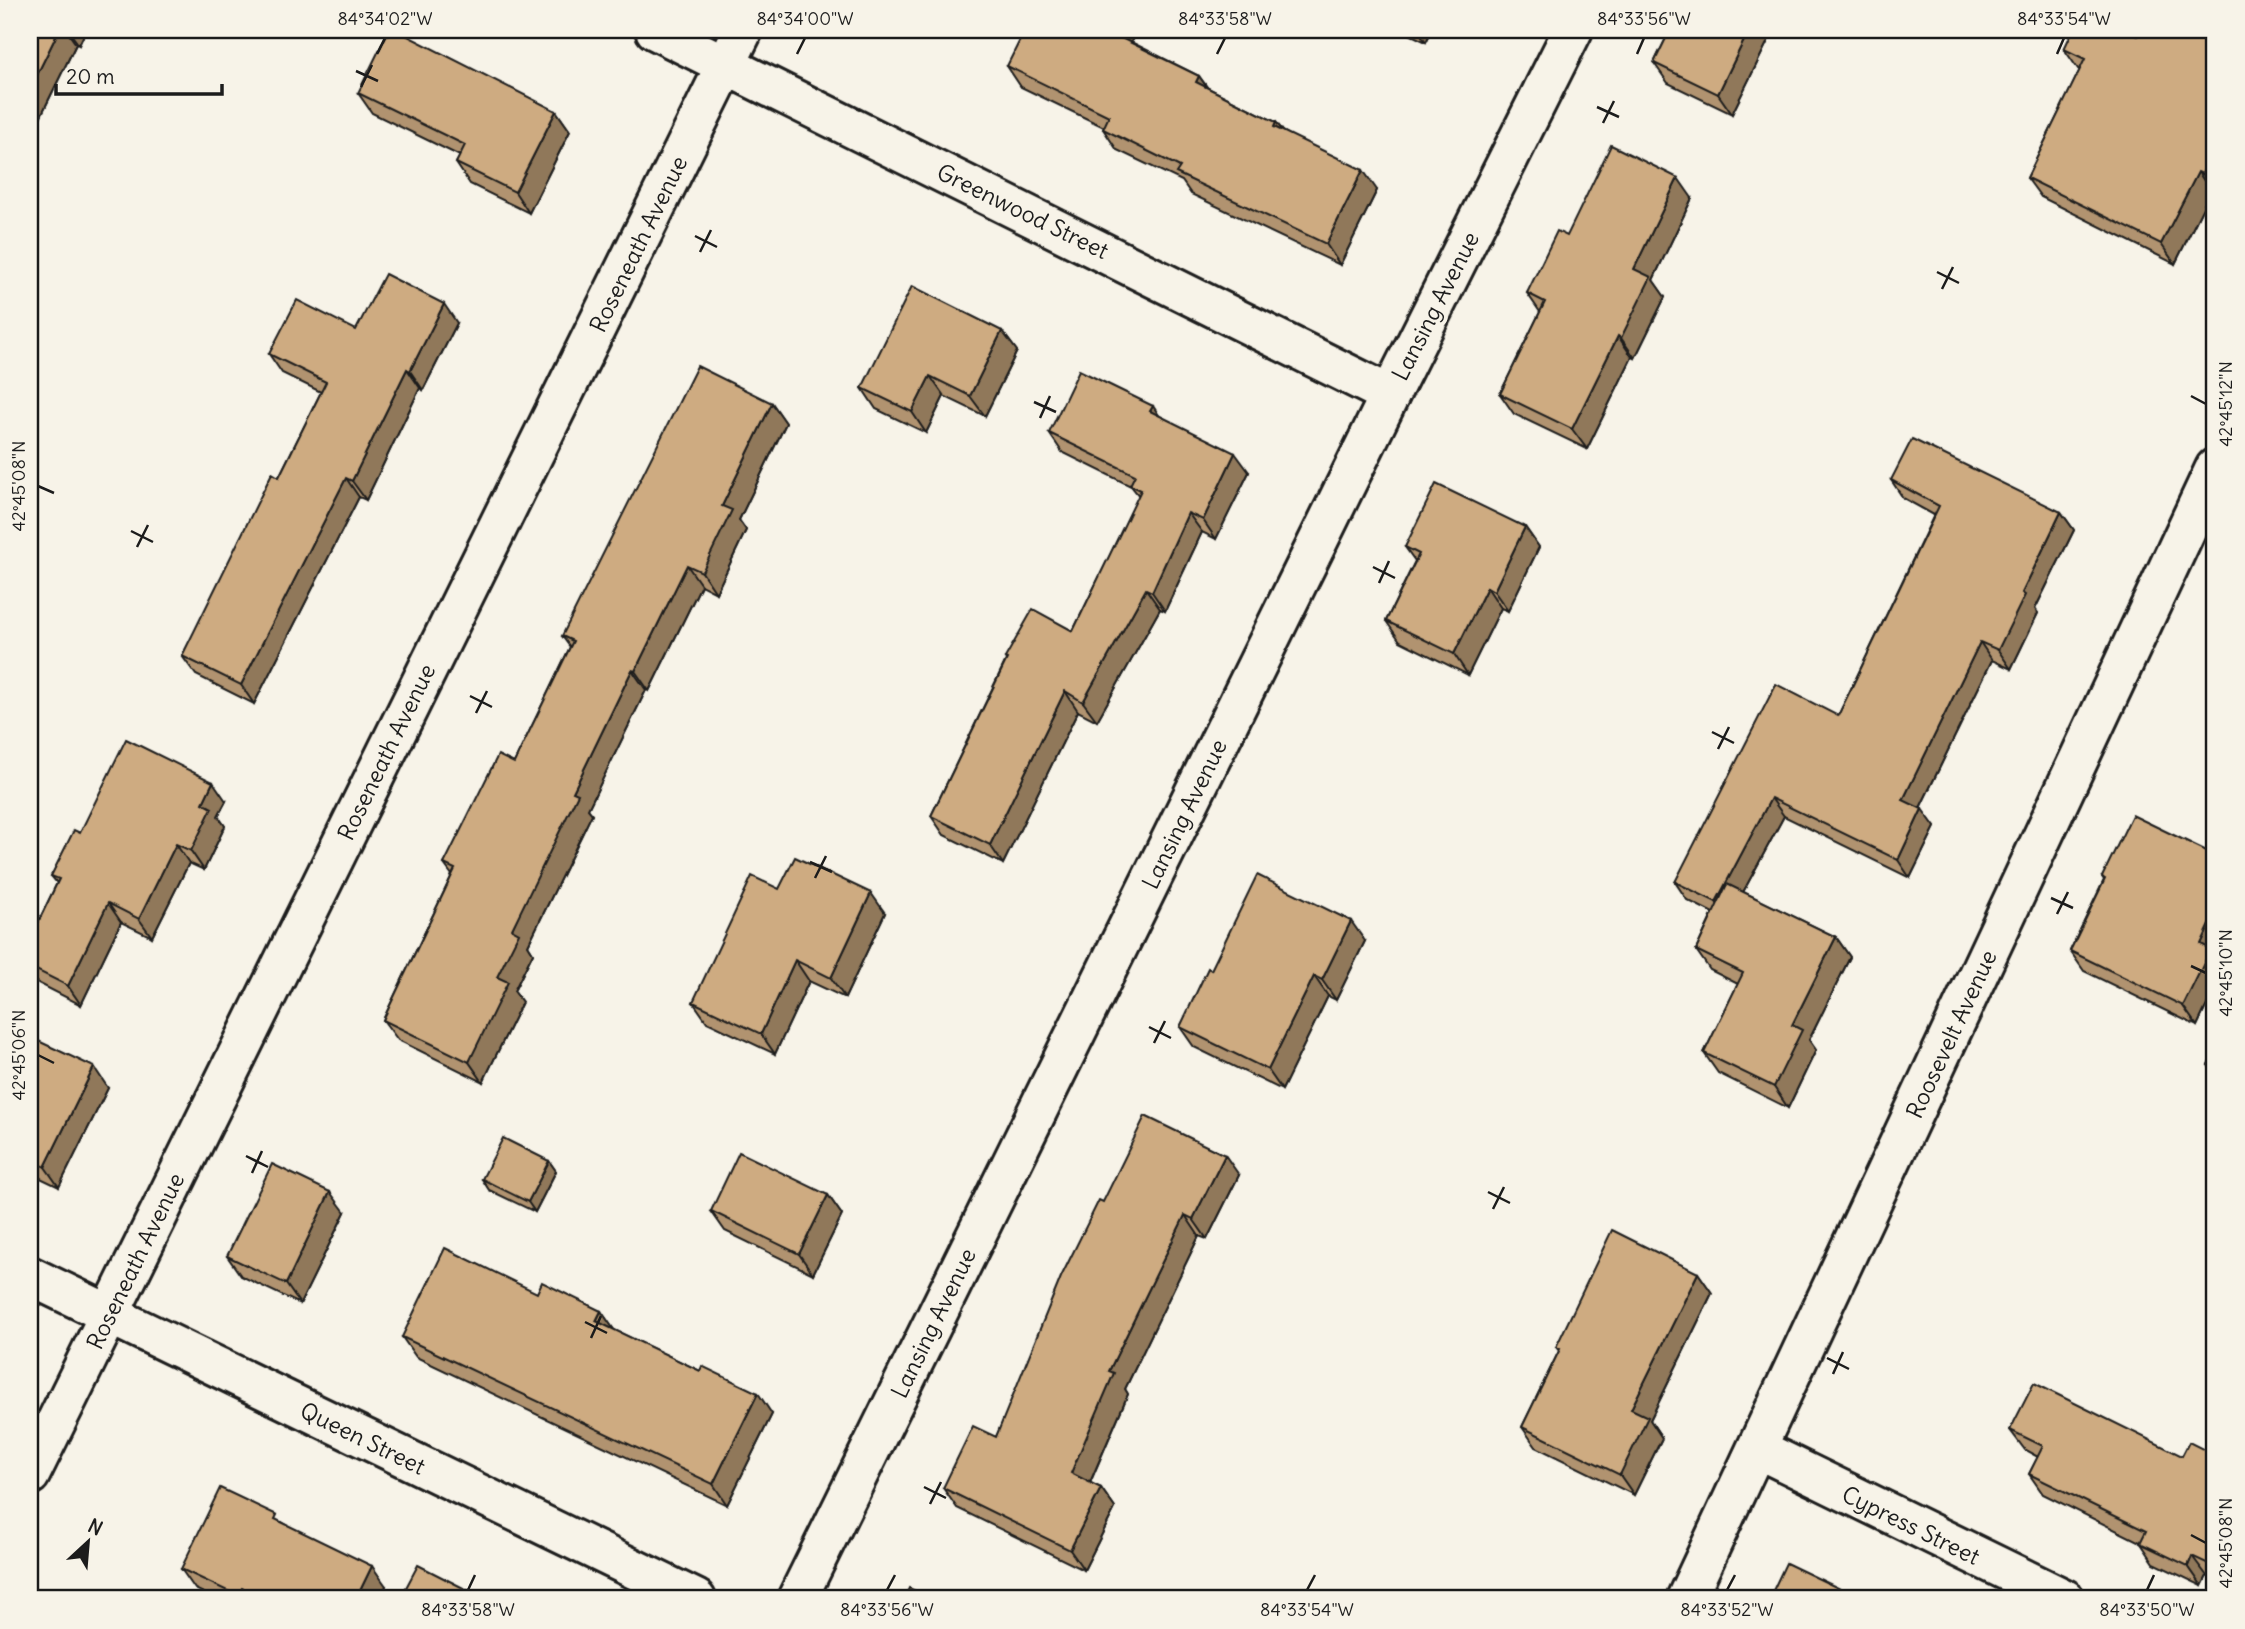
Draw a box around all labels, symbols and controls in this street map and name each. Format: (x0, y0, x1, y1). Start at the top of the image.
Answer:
text: 84°34'02"W (337, 7, 433, 30)
text: 84°34'00"W (756, 7, 854, 30)
text: 84°33'58"W (1178, 7, 1272, 30)
text: 84°33'56"W (1597, 7, 1691, 30)
text: 84°33'54"W (2017, 7, 2111, 30)
scale bar (56, 52, 222, 96)
text: 20 m (66, 63, 115, 90)
street label: Roseneath Avenue (583, 151, 693, 337)
street label: Greenwood Street (932, 157, 1114, 265)
street label: Lansing Avenue (1385, 227, 1485, 385)
text: 42°45'12"N (2214, 361, 2237, 447)
text: 42°45'08"N (7, 441, 30, 531)
street label: Roseneath Avenue (331, 659, 441, 845)
street label: Lansing Avenue (1135, 734, 1233, 894)
text: 42°45'10"N (2214, 929, 2237, 1017)
street label: Roosevelt Avenue (1899, 945, 2003, 1123)
text: 42°45'06"N (7, 1010, 30, 1100)
street label: Roseneath Avenue (80, 1168, 190, 1354)
street label: Lansing Avenue (884, 1243, 982, 1403)
street label: Queen Street (296, 1395, 431, 1481)
street label: Cypress Street (1837, 1479, 1985, 1571)
text: 42°45'08"N (2214, 1498, 2237, 1588)
north arrow (52, 1506, 122, 1576)
text: N (84, 1513, 107, 1540)
text: 84°33'58"W (421, 1598, 515, 1621)
text: 84°33'56"W (840, 1598, 934, 1621)
text: 84°33'54"W (1260, 1598, 1354, 1621)
text: 84°33'52"W (1680, 1598, 1774, 1621)
text: 84°33'50"W (2099, 1598, 2195, 1621)

